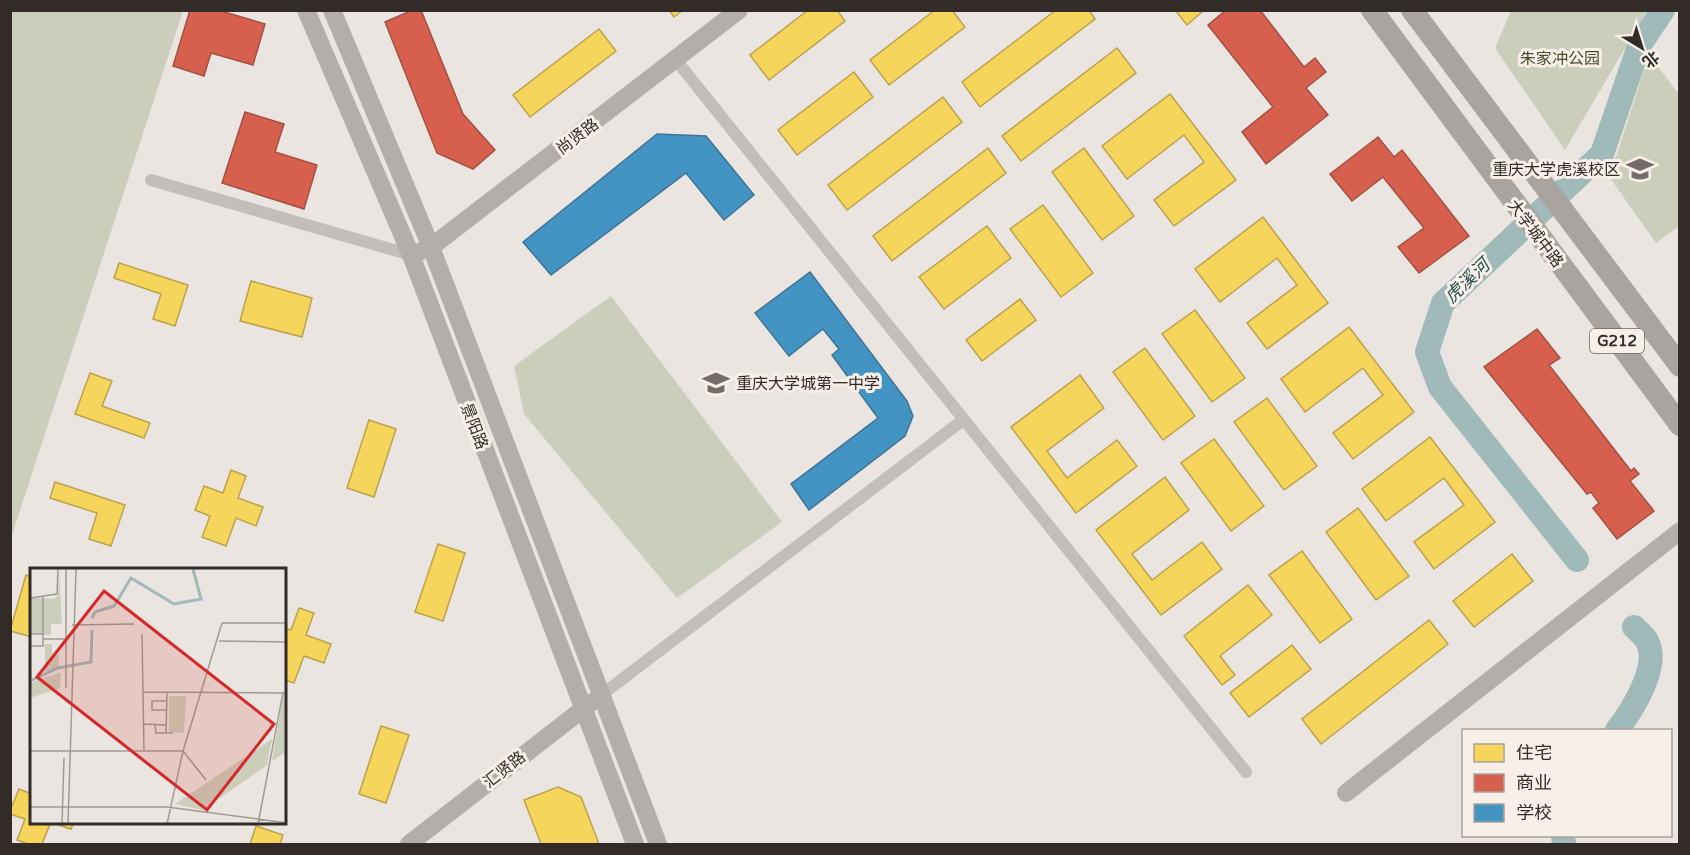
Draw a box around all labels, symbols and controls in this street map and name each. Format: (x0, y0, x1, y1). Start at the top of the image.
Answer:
north arrow (1612, 18, 1672, 78)
text: 北 (1638, 46, 1663, 72)
park label: 朱家冲公园 (1520, 49, 1600, 69)
street label: 尚贤路 (552, 114, 603, 159)
school or university icon: 重庆大学虎溪校区 (1625, 154, 1655, 184)
place label: 重庆大学虎溪校区 (1492, 160, 1620, 180)
street label: 大学城中路 (1503, 196, 1567, 272)
water label: 虎溪河 (1440, 252, 1496, 308)
road number: G212 (1590, 329, 1644, 353)
school or university icon: 重庆大学城第一中学 (701, 368, 731, 398)
place label: 重庆大学城第一中学 (736, 374, 880, 394)
street label: 景阳路 (456, 400, 492, 452)
inset map (30, 568, 286, 825)
legend (1462, 729, 1672, 837)
text: 住宅 (1516, 742, 1552, 764)
street label: 汇贤路 (480, 747, 530, 792)
text: 商业 (1516, 772, 1552, 794)
text: 学校 (1516, 802, 1552, 824)

